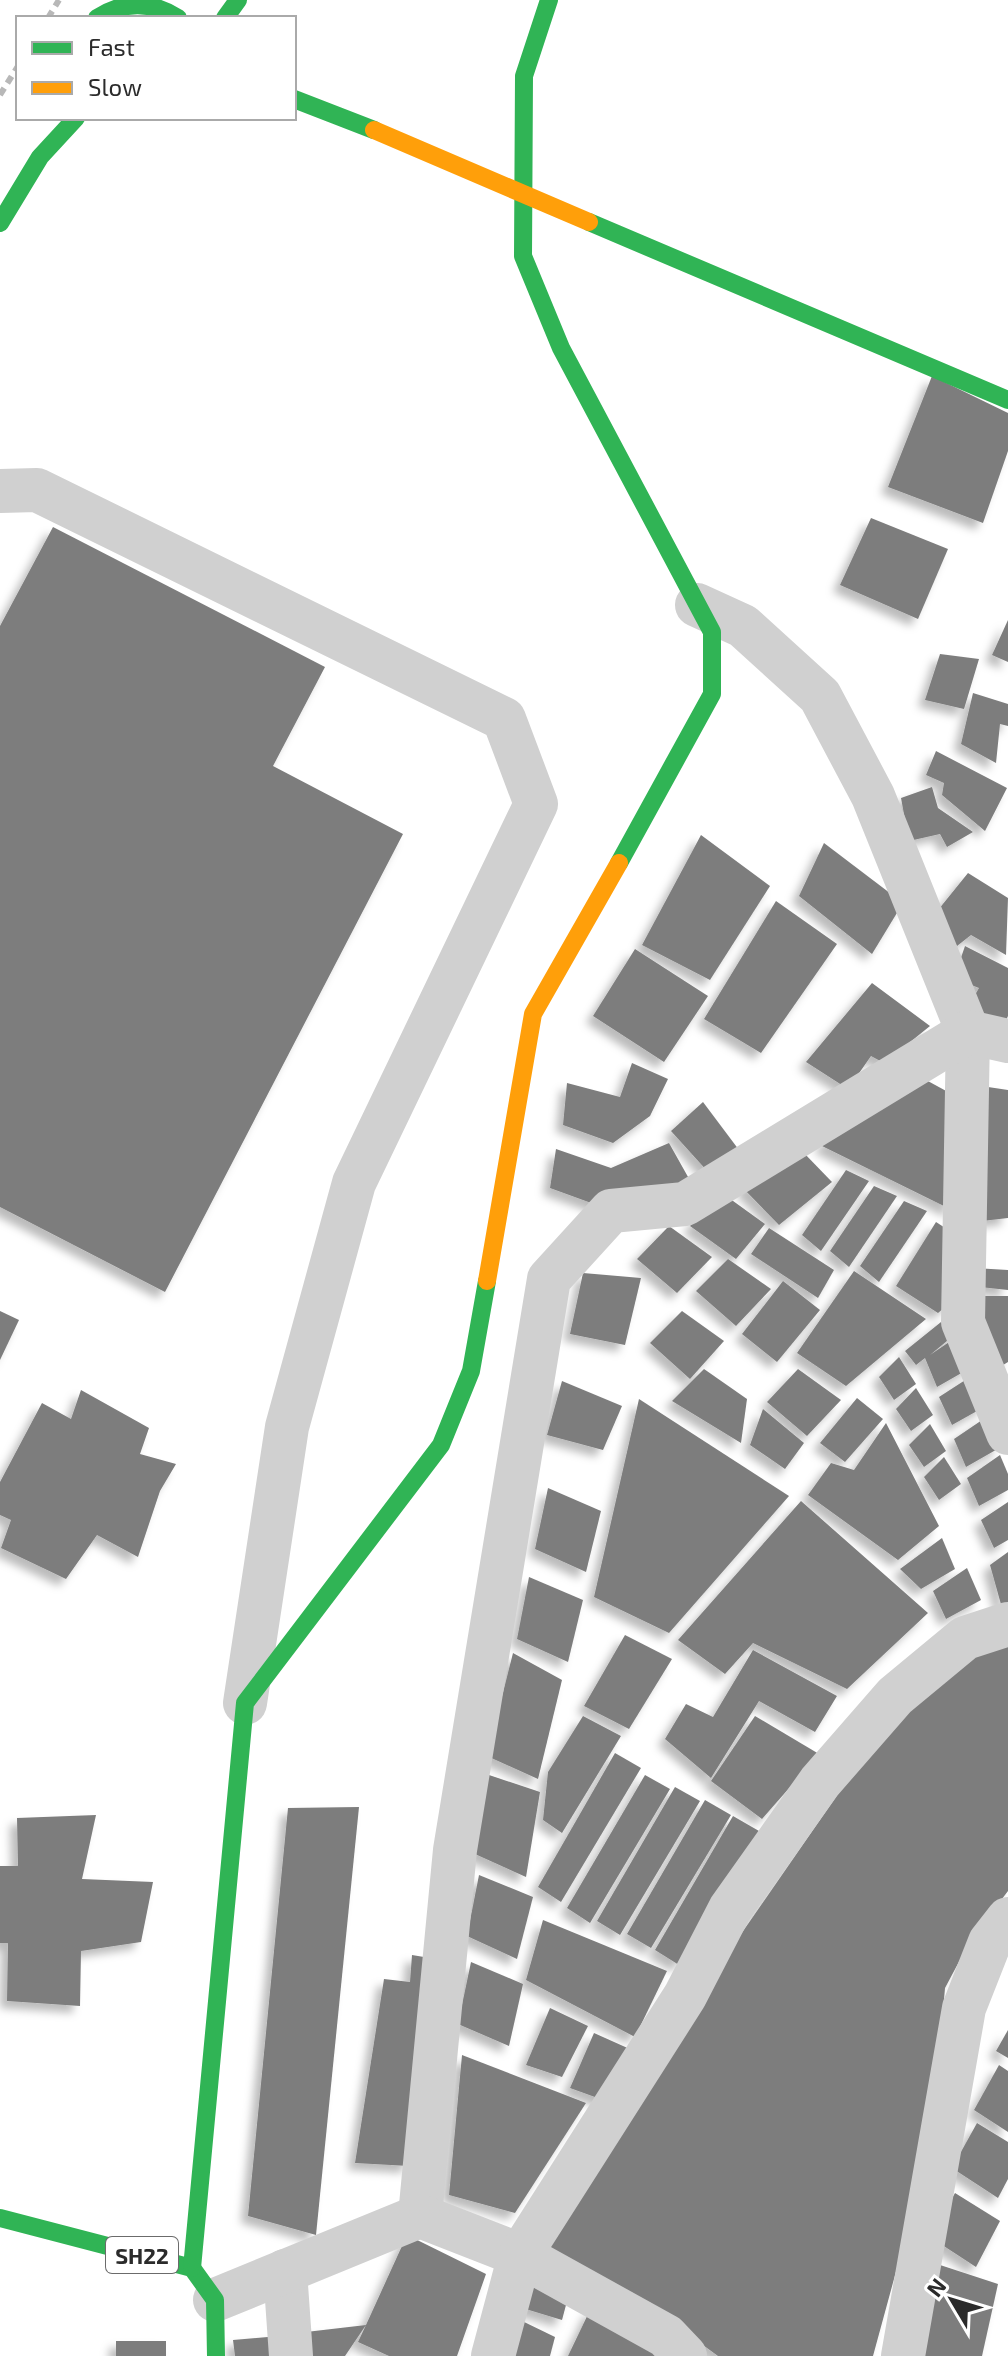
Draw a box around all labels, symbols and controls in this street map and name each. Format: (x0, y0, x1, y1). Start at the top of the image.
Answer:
legend (16, 16, 296, 120)
text: Fast (88, 32, 135, 61)
text: Slow (88, 72, 142, 101)
road number: SH22 (106, 2237, 178, 2273)
north arrow (912, 2260, 992, 2340)
text: N (920, 2273, 951, 2301)

